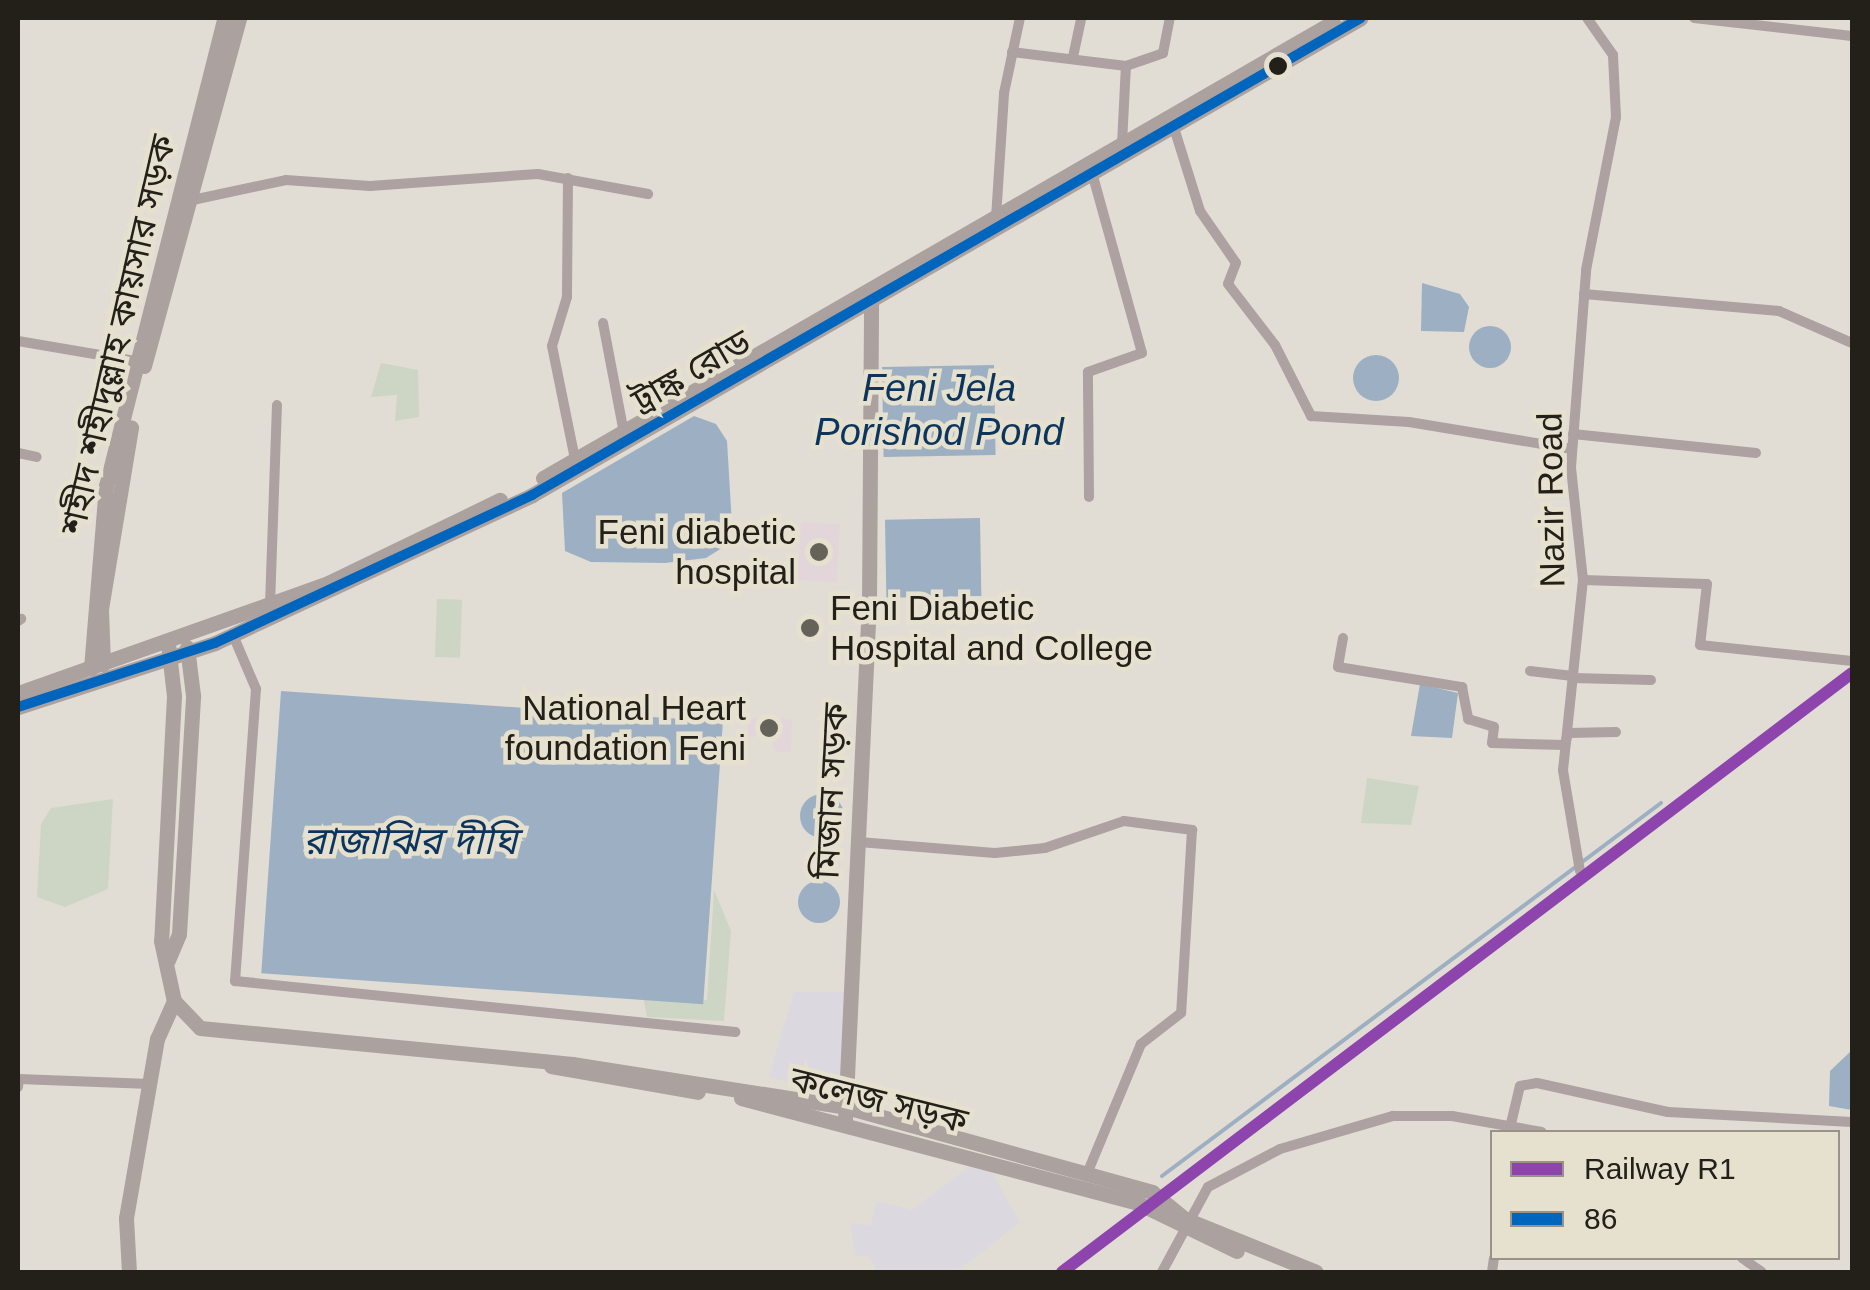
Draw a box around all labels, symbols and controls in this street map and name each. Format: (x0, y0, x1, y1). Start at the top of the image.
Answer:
unlabelled marker (1268, 56, 1288, 76)
street label: শহীদ শহীদুল্লাহ কায়সার সড়ক (52, 131, 184, 539)
street label: ট্রাঙ্ক রোড (624, 320, 758, 422)
water label: Feni Jela Porishod Pond (814, 366, 1064, 456)
street label: Nazir Road (1528, 412, 1574, 588)
place label: Feni diabetic hospital (598, 511, 796, 593)
marker: Feni diabetic hospital (806, 539, 832, 565)
place label: Feni Diabetic Hospital and College (830, 587, 1153, 669)
marker: Feni Diabetic Hospital and College (799, 617, 821, 639)
place label: National Heart foundation Feni (505, 687, 746, 769)
street label: মিজান সড়ক (805, 702, 857, 880)
marker: National Heart foundation Feni (756, 715, 782, 741)
water label: রাজাঝির দীঘি (303, 819, 517, 865)
street label: কলেজ সড়ক (786, 1058, 972, 1142)
legend (1490, 1130, 1840, 1260)
text: Railway R1 (1584, 1152, 1736, 1185)
text: 86 (1584, 1202, 1617, 1235)

